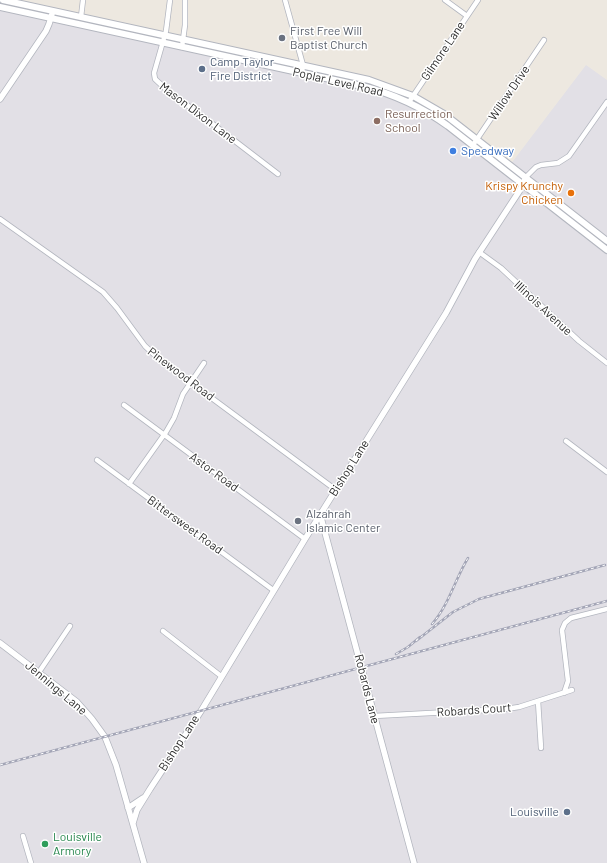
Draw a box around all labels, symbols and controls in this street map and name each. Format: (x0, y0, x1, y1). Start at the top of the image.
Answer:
street label: Gilmore Lane (418, 19, 468, 83)
place label: First Free Will Baptist Church (290, 24, 367, 52)
marker: First Free Will Baptist Church (277, 33, 287, 43)
place label: Camp Taylor Fire District (210, 55, 274, 83)
street label: Willow Drive (485, 63, 533, 123)
marker: Camp Taylor Fire District (197, 64, 207, 74)
street label: Poplar Level Road (291, 65, 385, 99)
street label: Mason Dixon Lane (157, 79, 239, 147)
place label: Resurrection School (385, 107, 453, 135)
marker: Resurrection School (372, 116, 382, 126)
place label: Speedway (461, 144, 514, 158)
marker: Speedway (448, 146, 458, 156)
place label: Krispy Krunchy Chicken (485, 179, 563, 207)
marker: Krispy Krunchy Chicken (566, 188, 576, 198)
street label: Illinois Avenue (511, 278, 575, 338)
street label: Pinewood Road (145, 344, 217, 404)
street label: Bishop Lane (326, 437, 372, 499)
street label: Astor Road (187, 449, 241, 495)
street label: Bittersweet Road (144, 493, 226, 557)
place label: Alzahrah Islamic Center (306, 507, 380, 535)
marker: Alzahrah Islamic Center (293, 516, 303, 526)
street label: Robards Lane (351, 653, 383, 725)
street label: Jennings Lane (22, 658, 90, 718)
street label: Robards Court (436, 700, 512, 720)
street label: Bishop Lane (156, 712, 202, 774)
place label: Louisville (510, 805, 559, 819)
marker: Louisville (562, 807, 572, 817)
place label: Louisville Armory (53, 830, 102, 858)
marker: Louisville Armory (40, 839, 50, 849)

